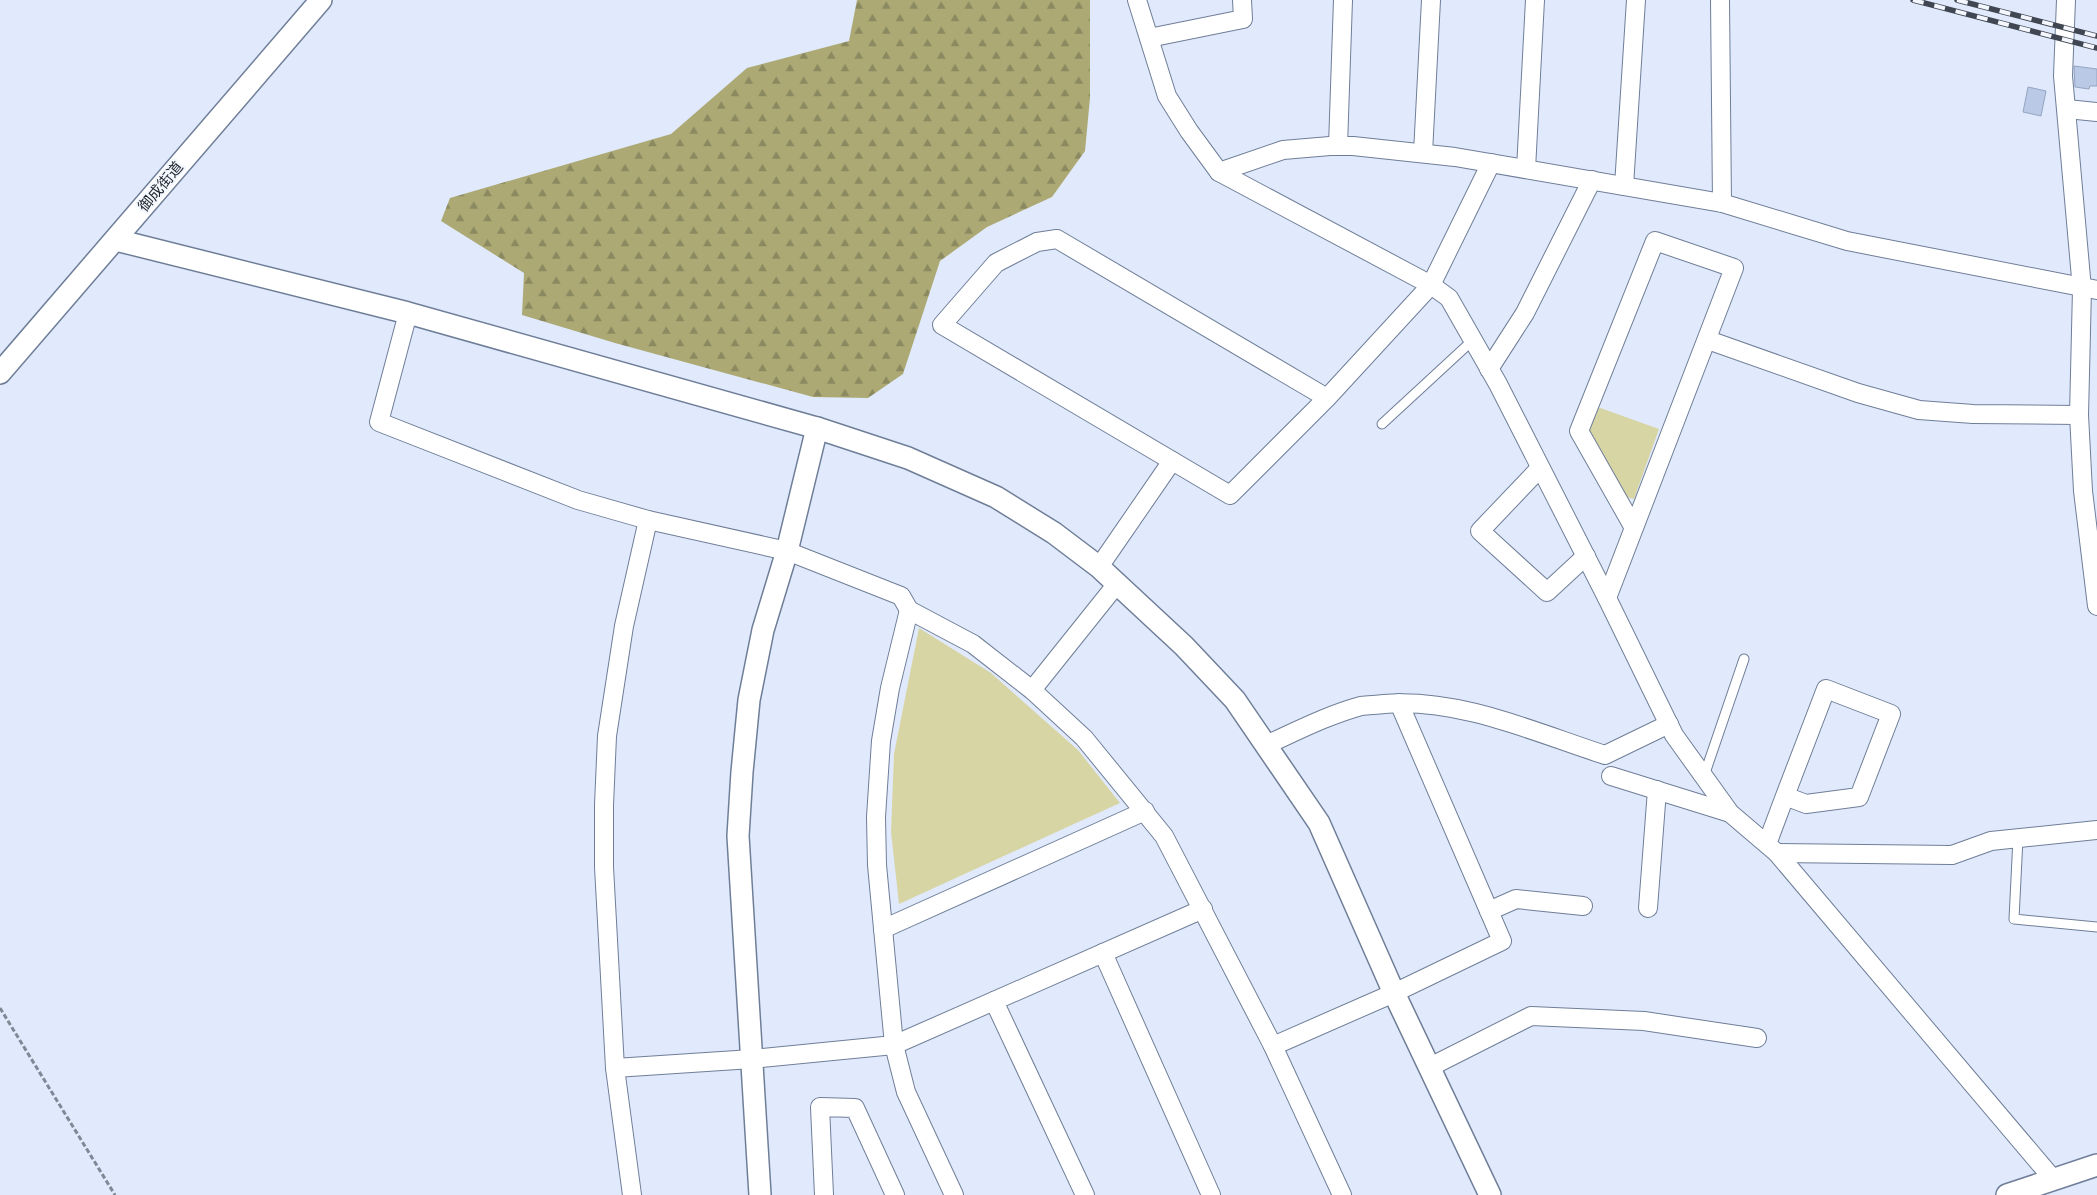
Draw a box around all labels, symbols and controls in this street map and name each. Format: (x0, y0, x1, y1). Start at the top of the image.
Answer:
street label: 御成街道 (134, 158, 188, 216)

